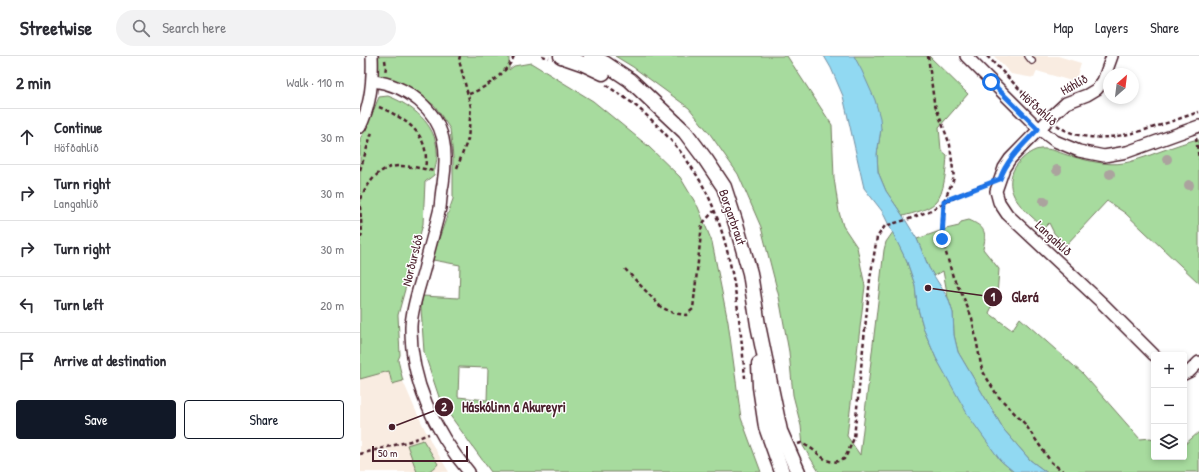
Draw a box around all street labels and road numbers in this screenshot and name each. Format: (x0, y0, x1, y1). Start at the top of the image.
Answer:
street label: Háhlíð (1057, 69, 1091, 99)
street label: Höfðahlíð (1016, 86, 1062, 130)
street label: Borgarbraut (715, 187, 751, 248)
street label: Langahlíð (1032, 216, 1076, 260)
street label: Norðurslóð (397, 232, 427, 288)

